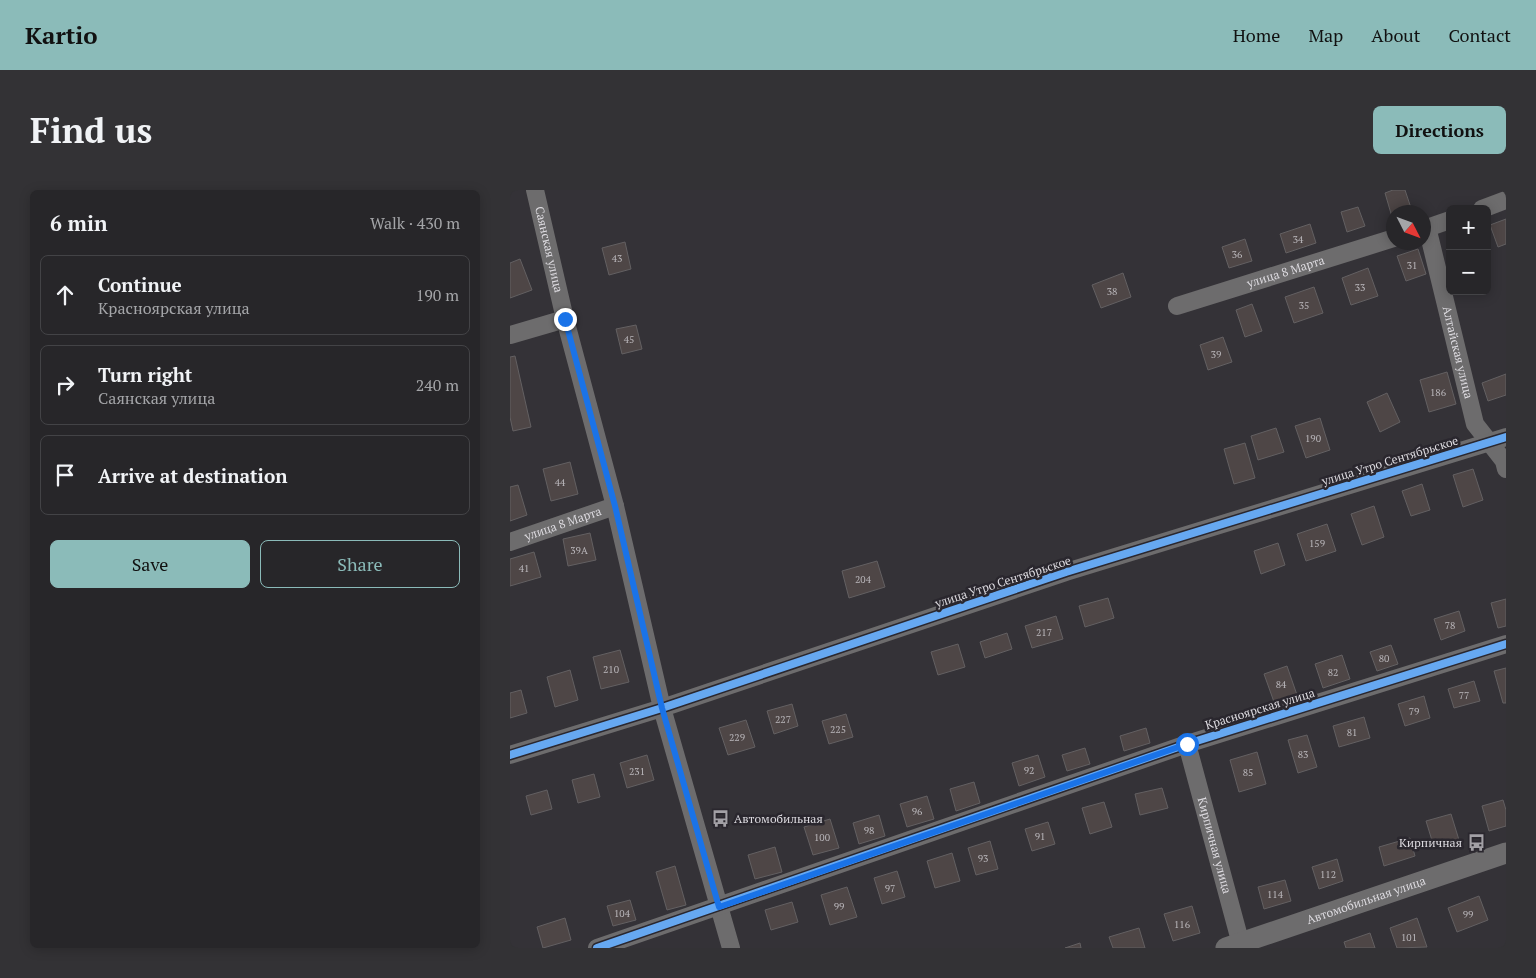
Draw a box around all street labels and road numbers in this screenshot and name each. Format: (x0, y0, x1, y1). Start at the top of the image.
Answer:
street label: Саянская улица (532, 205, 567, 294)
street label: улица 8 Марта (1244, 252, 1326, 291)
street label: Алтайская улица (1440, 304, 1477, 400)
street label: улица Утро Сентябрьское (1319, 433, 1460, 489)
street label: улица 8 Марта (521, 503, 603, 544)
street label: улица Утро Сентябрьское (932, 552, 1073, 611)
street label: Красноярская улица (1203, 685, 1316, 732)
street label: Кирпичная улица (1195, 795, 1235, 895)
street label: Автомобильная улица (1304, 873, 1428, 927)

